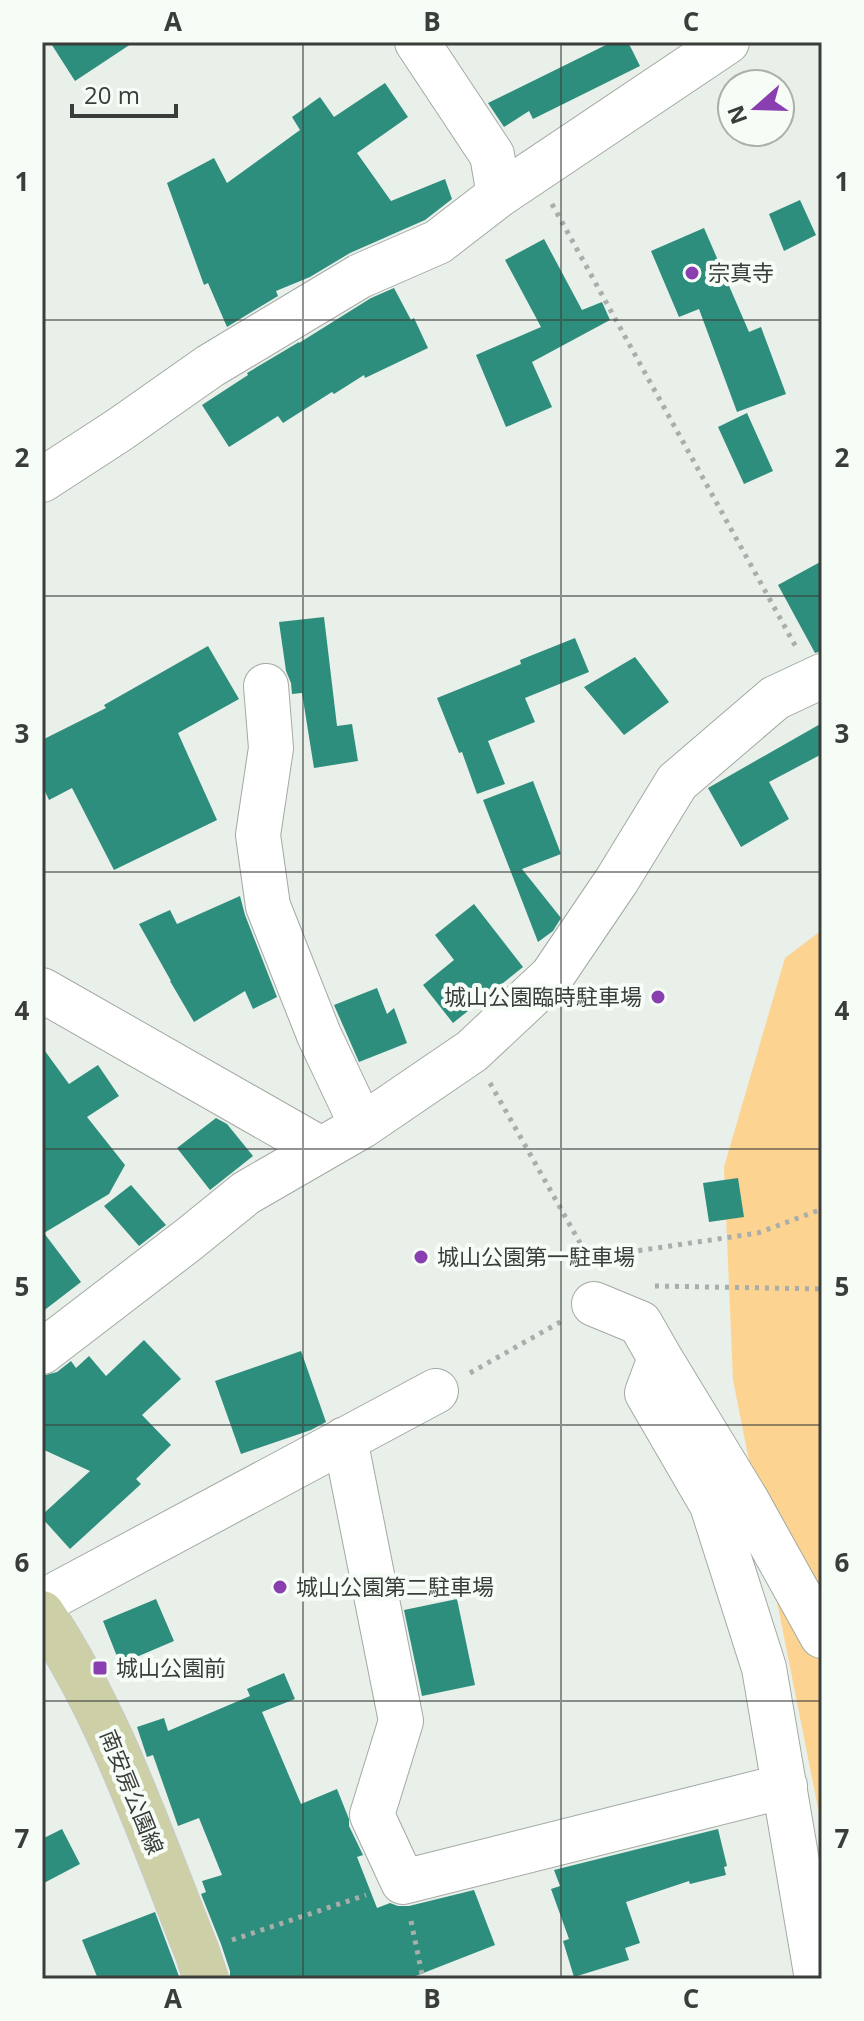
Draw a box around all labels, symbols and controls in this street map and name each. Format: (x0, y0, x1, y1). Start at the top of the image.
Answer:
text: A (164, 3, 182, 39)
text: B (423, 3, 441, 39)
text: C (683, 3, 699, 39)
scale bar (72, 68, 176, 118)
north arrow (716, 68, 796, 148)
text: 20 m (84, 78, 140, 111)
text: N (719, 102, 753, 129)
text: 1 (15, 163, 29, 199)
text: 1 (835, 163, 849, 199)
place label: 宗真寺 (708, 257, 774, 287)
marker: 宗真寺 (683, 264, 701, 282)
text: 2 (15, 439, 30, 475)
text: 2 (835, 439, 850, 475)
text: 3 (15, 715, 29, 751)
text: 3 (835, 715, 849, 751)
place label: 城山公園臨時駐車場 (444, 981, 642, 1011)
marker: 城山公園臨時駐車場 (649, 988, 667, 1006)
text: 4 (15, 992, 30, 1028)
text: 4 (835, 992, 850, 1028)
place label: 城山公園第一駐車場 (437, 1241, 635, 1271)
marker: 城山公園第一駐車場 (412, 1248, 430, 1266)
text: 5 (15, 1268, 29, 1304)
text: 5 (835, 1268, 849, 1304)
text: 6 (15, 1544, 30, 1580)
text: 6 (835, 1544, 850, 1580)
place label: 城山公園第二駐車場 (296, 1571, 494, 1601)
marker: 城山公園第二駐車場 (271, 1578, 289, 1596)
place label: 城山公園前 (116, 1652, 226, 1682)
marker: 城山公園前 (91, 1659, 109, 1677)
street label: 南安房公園線 (94, 1725, 172, 1858)
text: 7 (15, 1820, 30, 1856)
text: 7 (835, 1820, 850, 1856)
text: A (164, 1980, 182, 2016)
text: B (423, 1980, 441, 2016)
text: C (683, 1980, 699, 2016)

